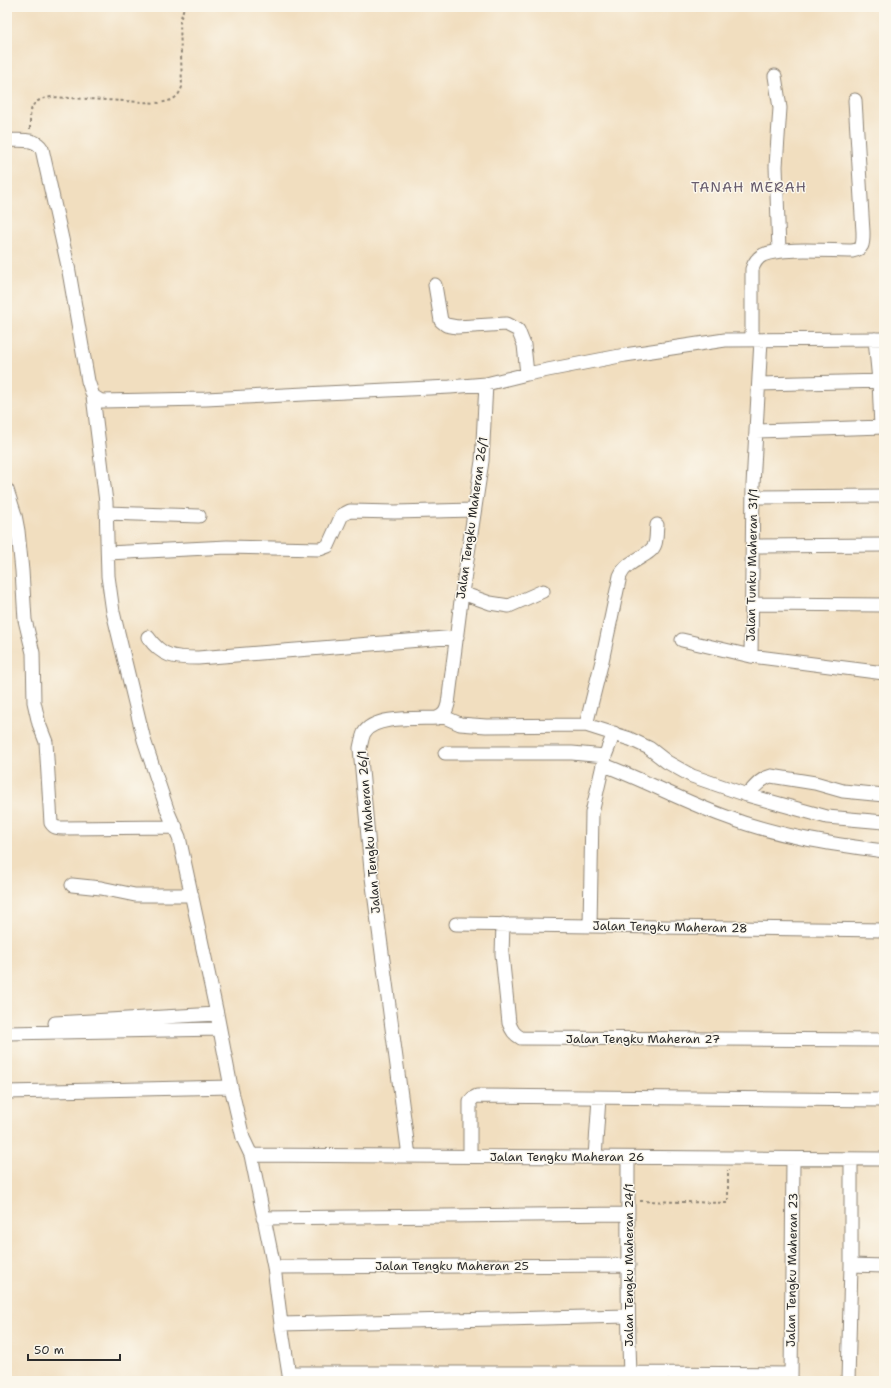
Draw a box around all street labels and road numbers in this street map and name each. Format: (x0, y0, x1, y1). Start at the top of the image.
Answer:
street label: Jalan Tengku Maheran 26/1 (453, 436, 491, 600)
street label: Jalan Tunku Maheran 31/1 (743, 488, 761, 642)
street label: Jalan Tengku Maheran 26/1 (354, 750, 384, 914)
street label: Jalan Tengku Maheran 28 (592, 918, 748, 936)
street label: Jalan Tengku Maheran 27 (566, 1031, 720, 1047)
street label: Jalan Tengku Maheran 26 (490, 1149, 644, 1165)
street label: Jalan Tengku Maheran 24/1 (621, 1183, 637, 1347)
street label: Jalan Tengku Maheran 23 (783, 1193, 801, 1347)
street label: Jalan Tengku Maheran 25 (375, 1258, 529, 1274)

